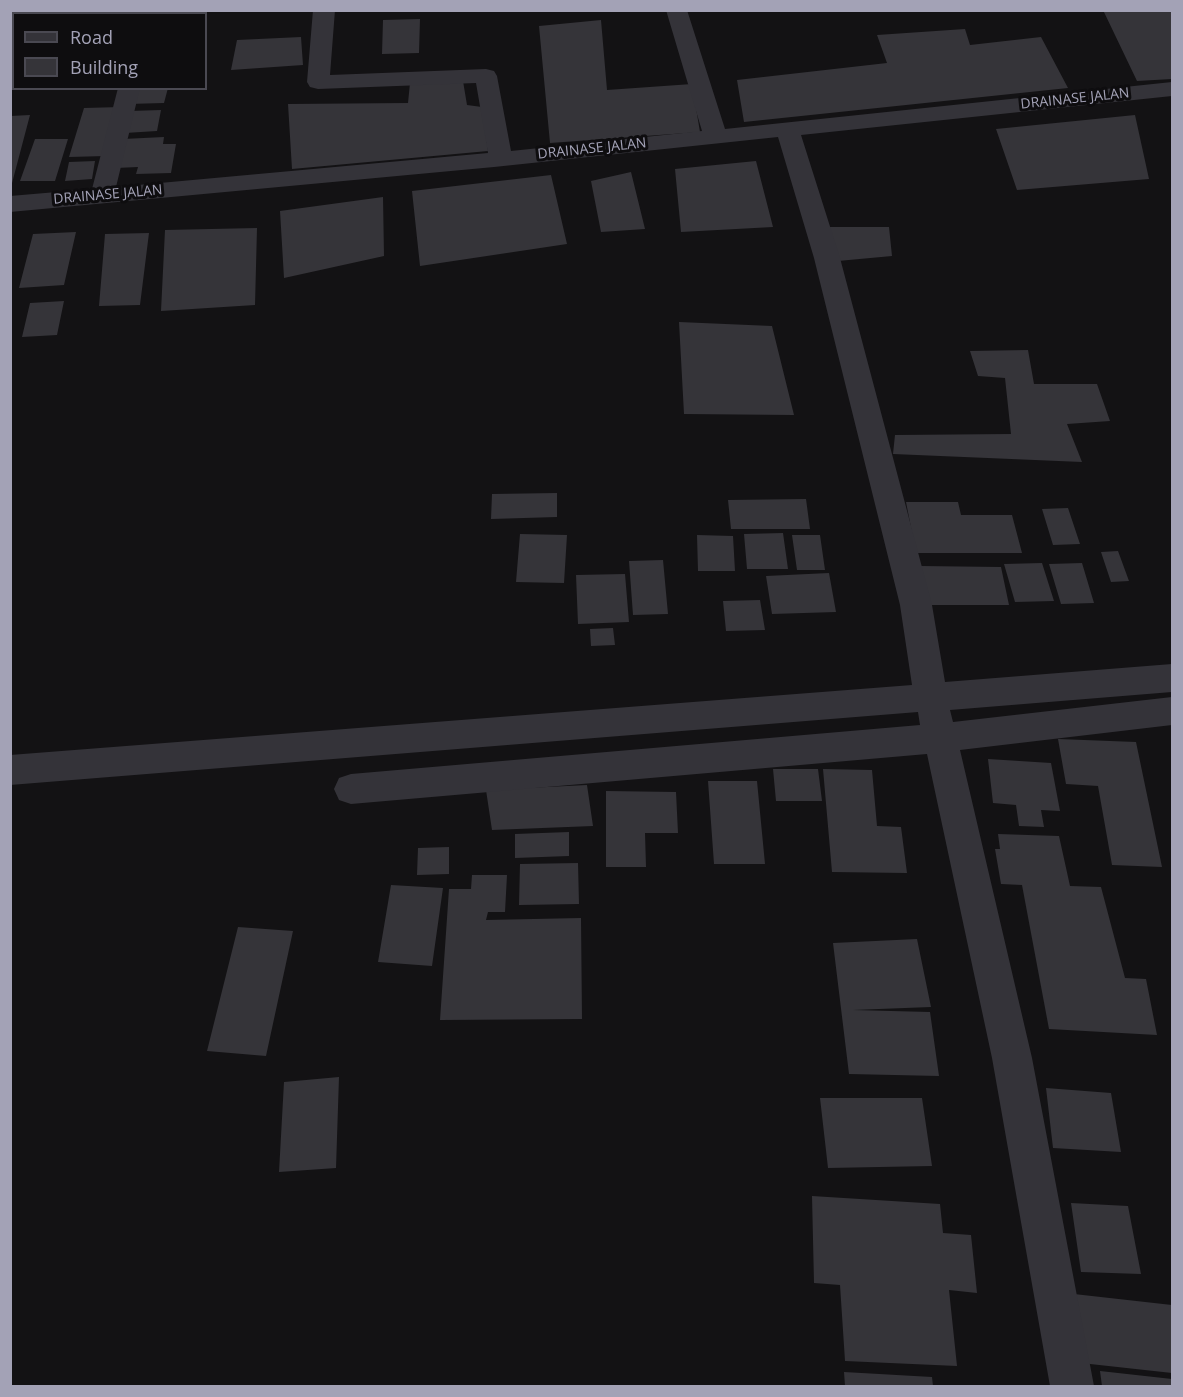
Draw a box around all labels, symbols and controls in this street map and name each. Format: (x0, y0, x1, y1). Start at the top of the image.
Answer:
legend (12, 12, 207, 90)
text: Road (70, 25, 113, 49)
text: Building (70, 55, 138, 79)
street label: DRAINASE JALAN (1020, 85, 1130, 113)
street label: DRAINASE JALAN (537, 135, 647, 163)
street label: DRAINASE JALAN (53, 182, 163, 208)

